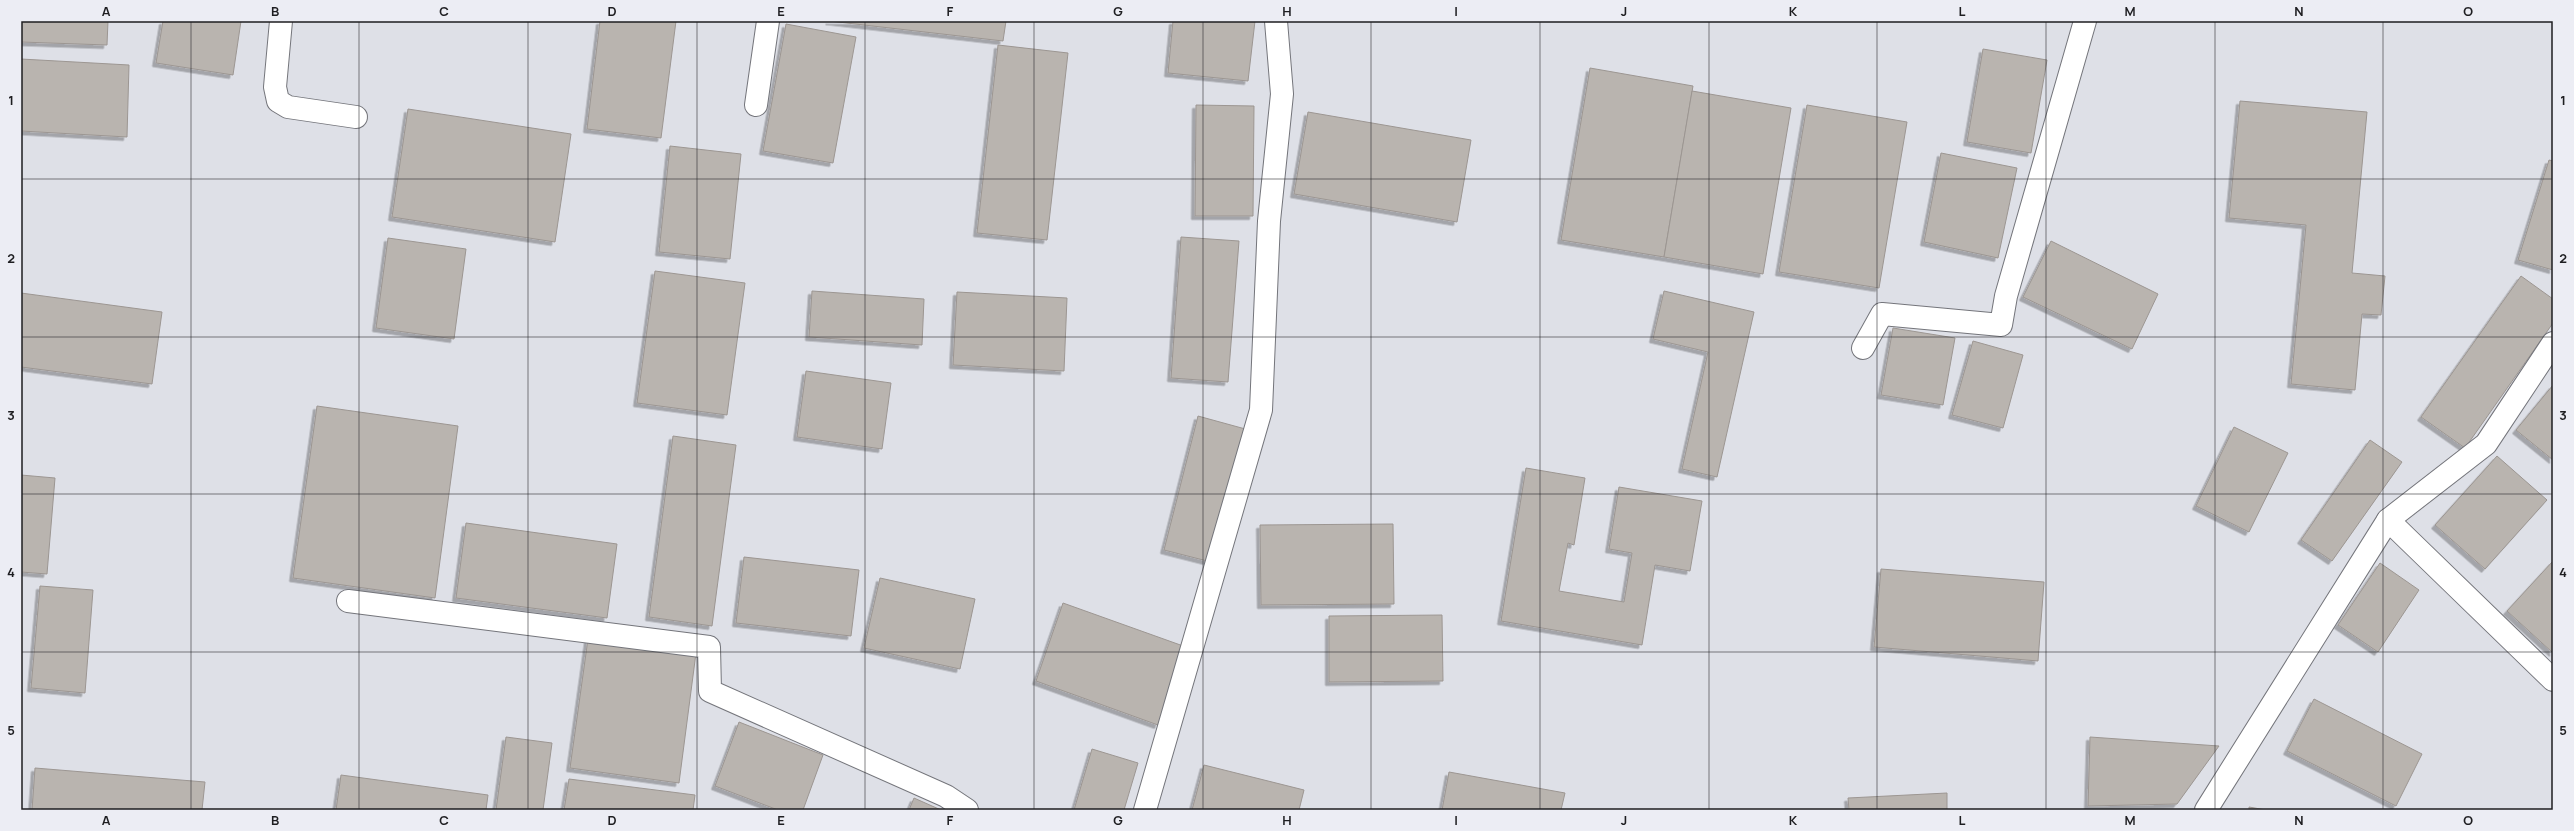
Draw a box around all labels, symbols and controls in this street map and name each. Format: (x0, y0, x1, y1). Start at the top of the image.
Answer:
text: A (102, 2, 111, 20)
text: B (271, 2, 279, 20)
text: C (439, 2, 449, 20)
text: D (607, 2, 617, 20)
text: E (777, 2, 785, 20)
text: F (947, 2, 954, 20)
text: G (1113, 2, 1123, 20)
text: H (1282, 2, 1292, 20)
text: I (1454, 2, 1458, 20)
text: J (1621, 2, 1627, 20)
text: K (1789, 2, 1798, 20)
text: L (1959, 2, 1966, 20)
text: M (2124, 2, 2136, 20)
text: N (2294, 2, 2304, 20)
text: O (2463, 2, 2473, 20)
text: 1 (8, 91, 14, 109)
text: 1 (2560, 91, 2566, 109)
text: 2 (7, 249, 15, 267)
text: 2 (2559, 249, 2567, 267)
text: 3 (7, 406, 15, 424)
text: 3 (2559, 406, 2567, 424)
text: 4 (7, 563, 15, 581)
text: 4 (2559, 563, 2567, 581)
text: 5 (7, 721, 15, 739)
text: 5 (2559, 721, 2567, 739)
text: A (102, 811, 111, 829)
text: B (271, 811, 279, 829)
text: C (439, 811, 449, 829)
text: D (607, 811, 617, 829)
text: E (777, 811, 785, 829)
text: F (947, 811, 954, 829)
text: G (1113, 811, 1123, 829)
text: H (1282, 811, 1292, 829)
text: I (1454, 811, 1458, 829)
text: J (1621, 811, 1627, 829)
text: K (1789, 811, 1798, 829)
text: L (1959, 811, 1966, 829)
text: M (2124, 811, 2136, 829)
text: N (2294, 811, 2304, 829)
text: O (2463, 811, 2473, 829)

